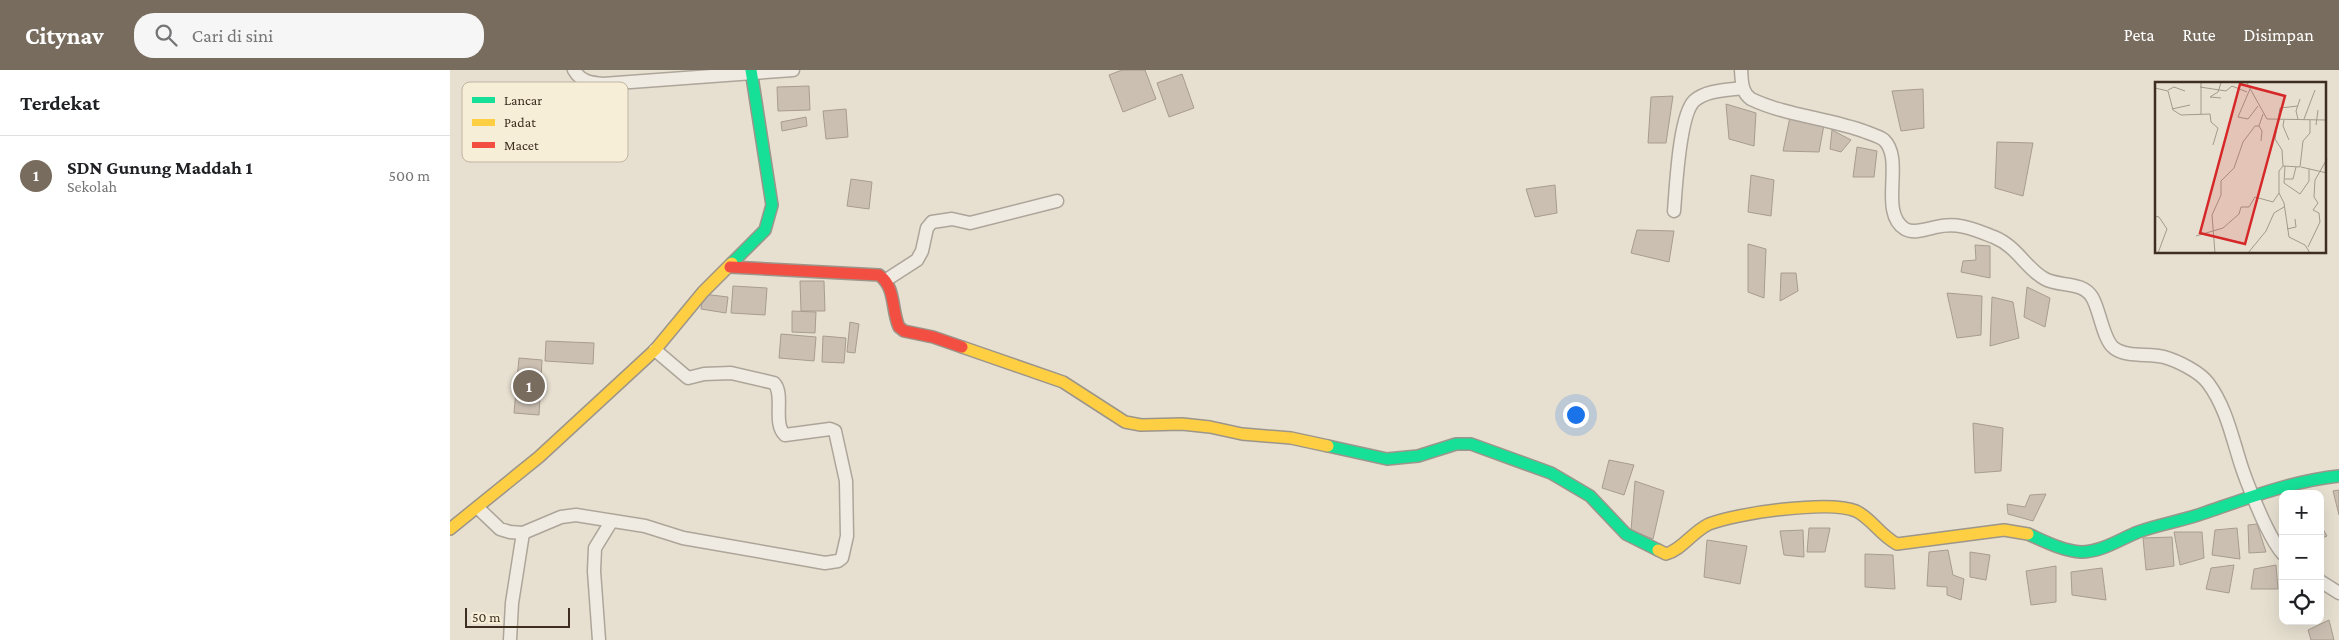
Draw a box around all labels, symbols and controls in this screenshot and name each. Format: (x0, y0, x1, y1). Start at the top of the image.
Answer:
search box (134, 13, 484, 58)
icon: search (152, 21, 180, 49)
text: Citynav (25, 22, 104, 49)
text: Cari di sini (192, 25, 273, 46)
text: Peta (2124, 25, 2155, 45)
text: Rute (2183, 25, 2216, 45)
text: Disimpan (2244, 25, 2314, 45)
legend (462, 82, 628, 162)
inset map (2155, 82, 2326, 254)
text: Terdekat (20, 91, 100, 115)
text: Lancar (504, 92, 542, 108)
text: Padat (504, 114, 536, 130)
text: Macet (504, 137, 539, 153)
text: SDN Gunung Maddah 1 (67, 157, 253, 178)
text: 1 (33, 167, 39, 184)
text: 500 m (389, 167, 430, 184)
text: Sekolah (67, 178, 117, 195)
pin: 1 (513, 367, 545, 405)
your location (1563, 402, 1589, 428)
map controls (2279, 490, 2324, 625)
button: + (2279, 490, 2324, 535)
button: − (2279, 535, 2324, 580)
button: locate (2279, 580, 2324, 625)
scale bar (465, 605, 570, 628)
text: 50 m (472, 609, 500, 625)

